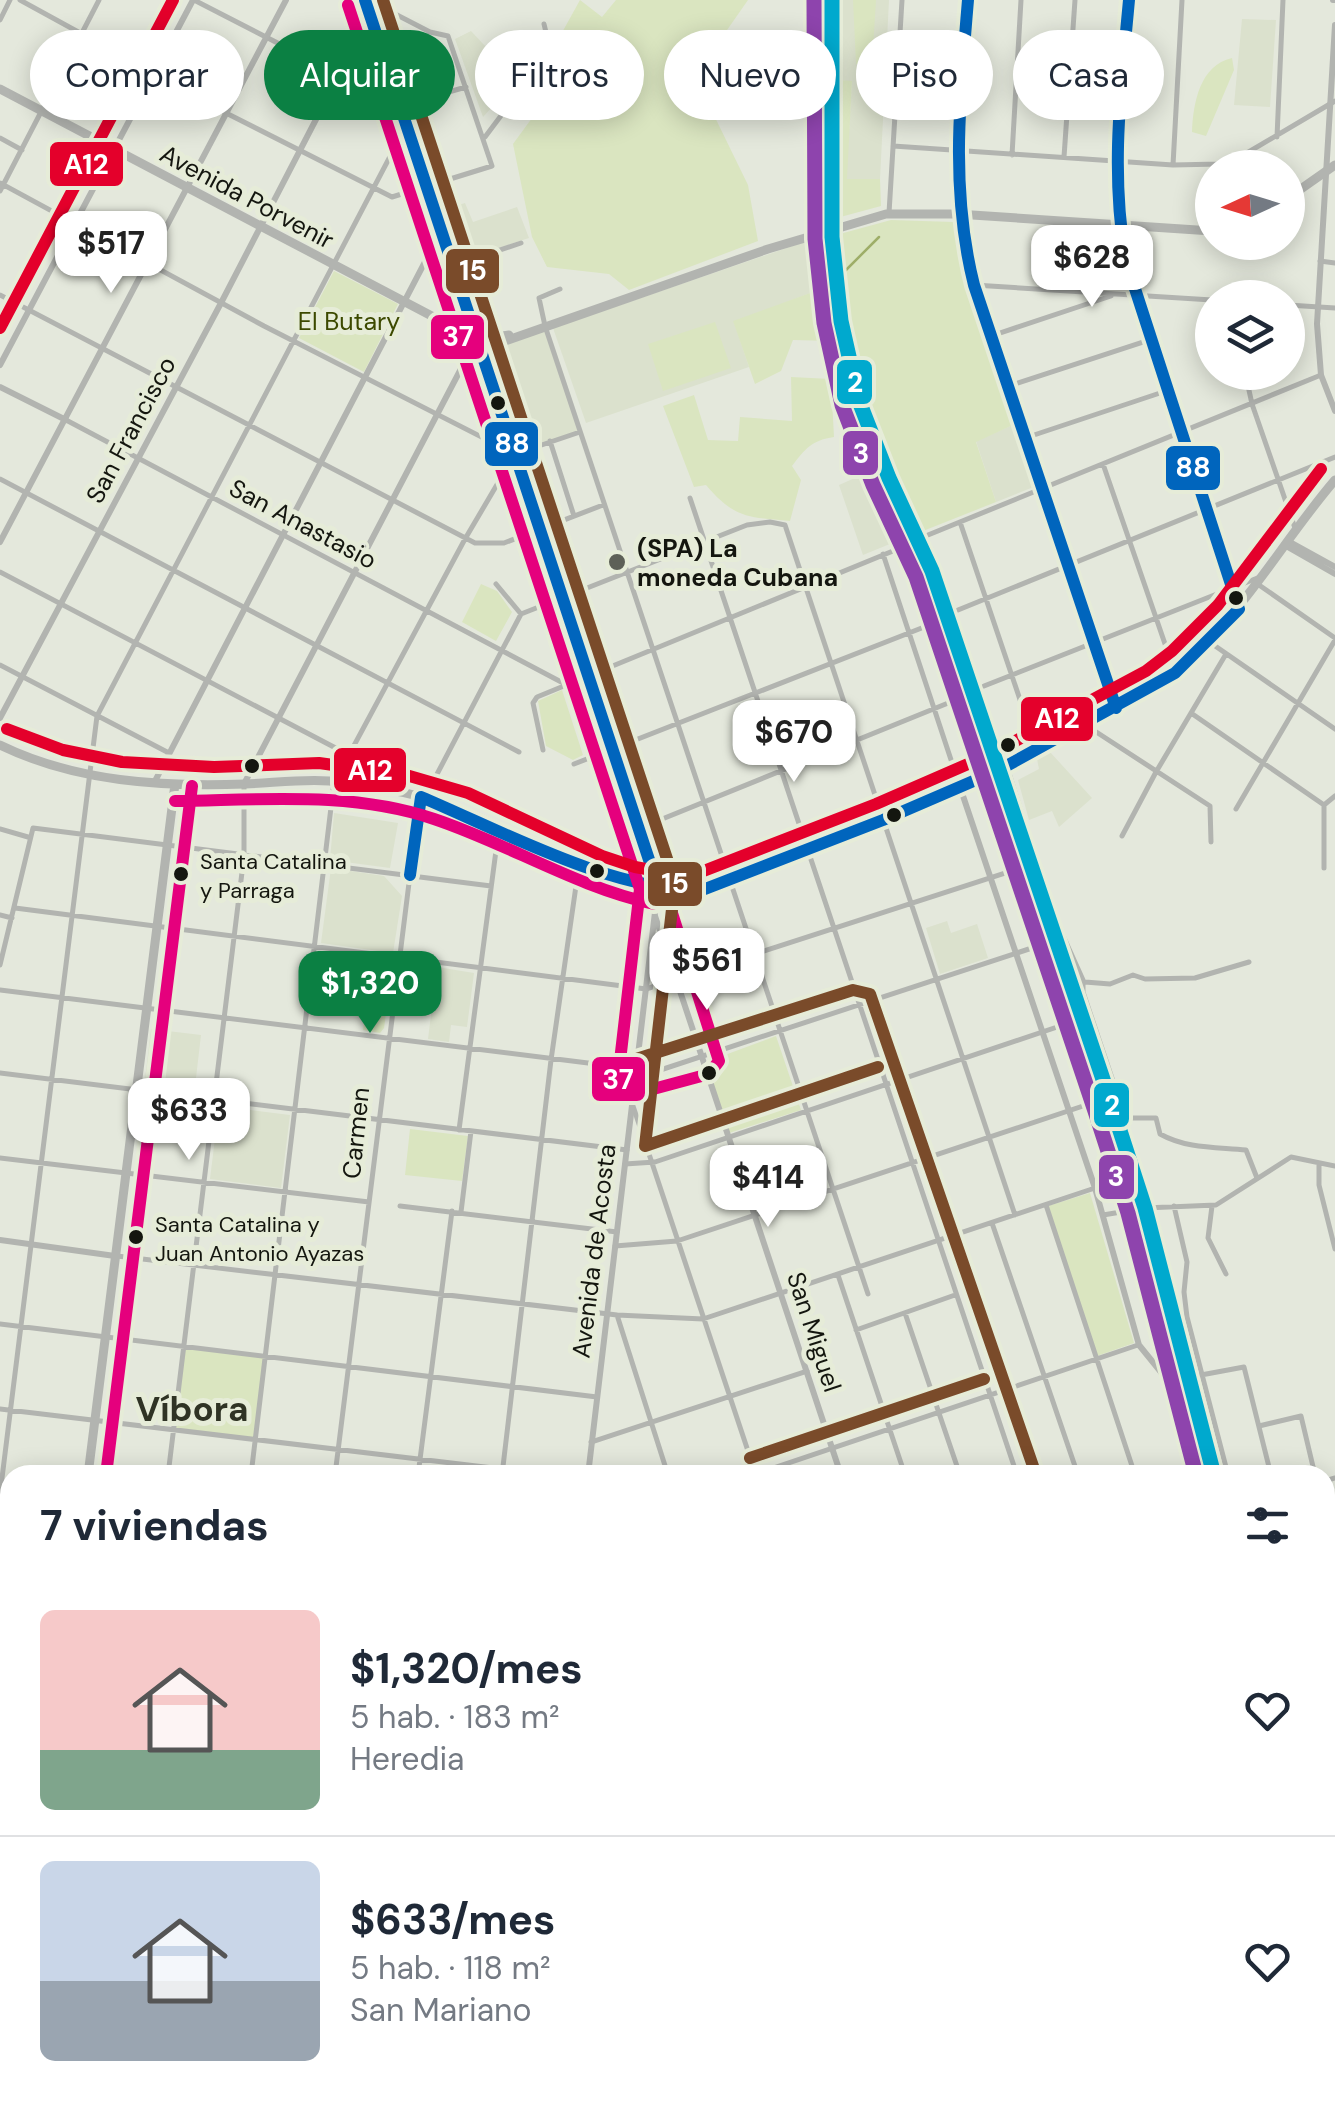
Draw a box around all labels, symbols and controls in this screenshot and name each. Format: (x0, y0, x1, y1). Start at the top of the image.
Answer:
chip: Comprar (30, 30, 244, 120)
chip: Alquilar (264, 30, 455, 120)
chip: Filtros (475, 30, 644, 120)
chip: Nuevo (664, 30, 836, 120)
chip: Piso (856, 30, 993, 120)
chip: Casa (1013, 30, 1164, 120)
street label: Avenida Porvenir (154, 137, 340, 257)
line badge: A12 (48, 140, 125, 188)
text: A12 (63, 146, 109, 183)
north arrow (1195, 150, 1305, 260)
map controls (1195, 150, 1305, 390)
pin: $517 (52, 211, 170, 296)
text: $517 (77, 222, 145, 264)
pin: $628 (1033, 225, 1151, 310)
text: $628 (1053, 236, 1131, 278)
line badge: 15 (444, 247, 501, 295)
text: 15 (459, 252, 487, 289)
button: layers (1195, 280, 1305, 390)
park label: El Butary (298, 305, 400, 338)
line badge: 37 (429, 313, 486, 361)
text: 37 (442, 318, 474, 355)
street label: San Francisco (78, 351, 184, 509)
line badge: 2 (835, 358, 874, 406)
text: 2 (847, 364, 863, 401)
unlabelled marker (488, 393, 508, 413)
line badge: 88 (483, 420, 540, 468)
text: 88 (494, 425, 530, 462)
line badge: 3 (841, 429, 880, 477)
text: 3 (853, 435, 869, 472)
line badge: 88 (1164, 444, 1222, 492)
text: 88 (1175, 449, 1211, 486)
street label: San Anastasio (224, 471, 382, 577)
place label: (SPA) La moneda Cubana (637, 532, 838, 594)
marker: (SPA) La moneda Cubana (606, 551, 628, 573)
unlabelled marker (1226, 588, 1246, 608)
line badge: A12 (1019, 695, 1095, 743)
pin: $670 (735, 700, 853, 785)
text: A12 (1034, 700, 1080, 737)
text: $670 (755, 711, 833, 753)
unlabelled marker (998, 735, 1018, 755)
line badge: A12 (332, 746, 408, 794)
text: A12 (347, 752, 393, 789)
unlabelled marker (242, 756, 262, 776)
unlabelled marker (884, 805, 904, 825)
place label: Santa Catalina y Parraga (200, 847, 347, 905)
line badge: 15 (646, 860, 704, 908)
unlabelled marker (587, 861, 607, 881)
marker: Santa Catalina y Parraga (171, 864, 191, 884)
text: 15 (661, 865, 689, 902)
pin: $561 (648, 928, 766, 1013)
text: $561 (671, 939, 743, 981)
pin: $1,320 (289, 951, 451, 1036)
text: $1,320 (320, 962, 420, 1004)
line badge: 37 (590, 1055, 647, 1103)
text: 37 (602, 1061, 634, 1098)
unlabelled marker (699, 1063, 719, 1083)
pin: $633 (130, 1078, 248, 1163)
line badge: 2 (1092, 1081, 1131, 1129)
street label: Carmen (335, 1086, 377, 1180)
text: 2 (1104, 1087, 1120, 1124)
text: $633 (150, 1089, 228, 1131)
street label: Avenida de Acosta (565, 1142, 623, 1360)
pin: $414 (709, 1145, 827, 1230)
line badge: 3 (1097, 1153, 1136, 1201)
text: $414 (732, 1156, 804, 1198)
text: 3 (1108, 1158, 1124, 1195)
place label: Santa Catalina y Juan Antonio Ayazas (155, 1210, 364, 1268)
marker: Santa Catalina y Juan Antonio Ayazas (126, 1227, 146, 1247)
street label: San Miguel (779, 1268, 849, 1396)
district label: Víbora (135, 1386, 249, 1432)
text: 7 viviendas (40, 1498, 269, 1553)
icon: filters (1240, 1498, 1295, 1553)
text: $1,320/mes (350, 1641, 583, 1696)
icon: home (120, 1650, 240, 1770)
icon: heart (1240, 1683, 1295, 1738)
text: 5 hab. · 183 m² (350, 1696, 560, 1738)
text: Heredia (350, 1738, 465, 1780)
text: $633/mes (350, 1892, 555, 1947)
icon: home (120, 1901, 240, 2021)
icon: heart (1240, 1934, 1295, 1989)
text: 5 hab. · 118 m² (350, 1947, 551, 1989)
text: San Mariano (350, 1989, 531, 2031)

